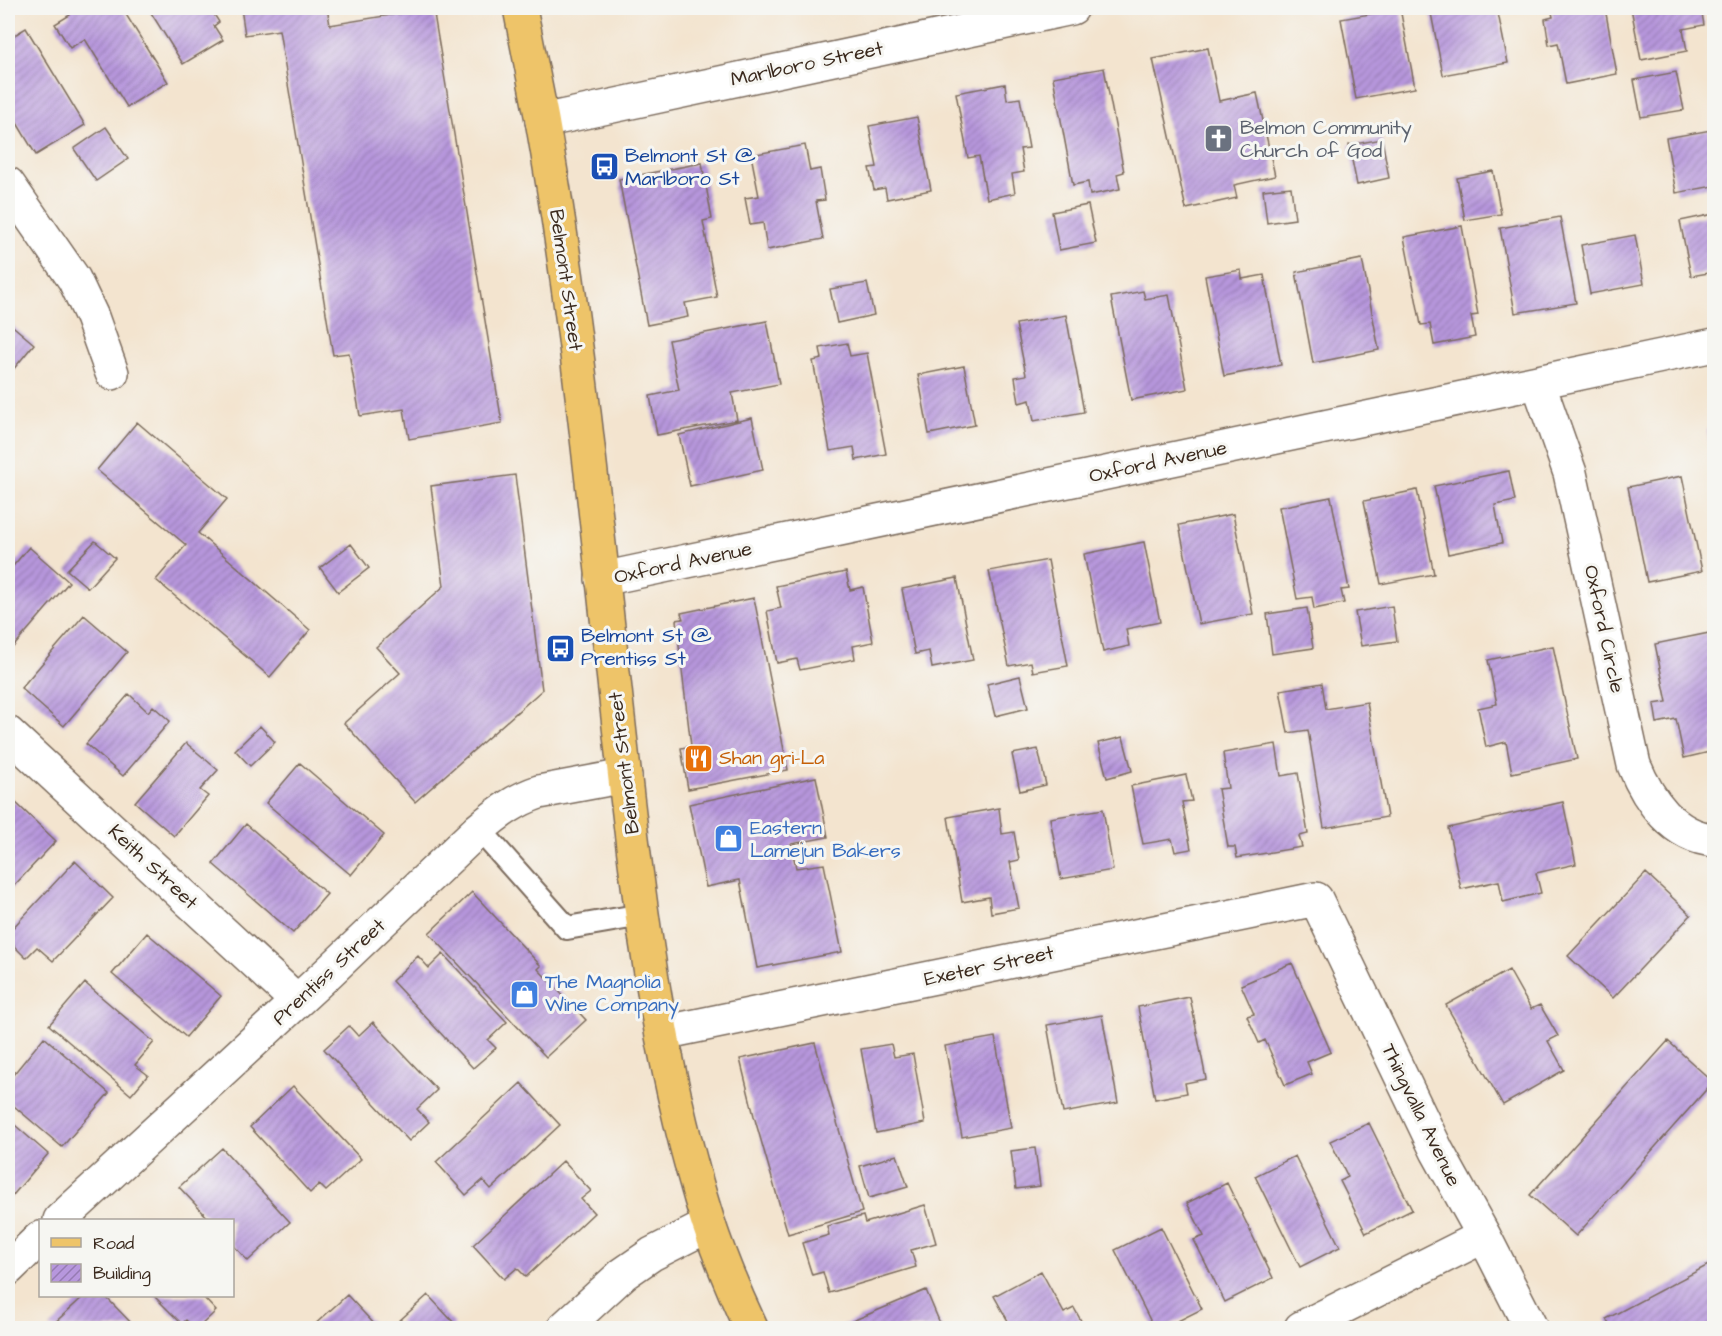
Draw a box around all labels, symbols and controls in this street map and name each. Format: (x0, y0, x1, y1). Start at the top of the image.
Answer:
street label: Marlboro Street (728, 34, 886, 94)
place label: Belmon Community Church of God (1240, 114, 1412, 165)
church icon: Belmon Community Church of God (1203, 123, 1235, 155)
place label: Belmont St @ Marlboro St (625, 142, 756, 193)
bus stop icon: Belmont St @ Marlboro St (588, 151, 620, 183)
street label: Belmont Street (542, 207, 590, 353)
street label: Oxford Avenue (1087, 434, 1230, 490)
street label: Oxford Avenue (612, 535, 755, 591)
street label: Oxford Circle (1577, 562, 1631, 696)
place label: Belmont St @ Prentiss St (581, 622, 712, 673)
bus stop icon: Belmont St @ Prentiss St (544, 632, 576, 664)
street label: Belmont Street (601, 690, 647, 836)
restaurant icon: Shan gri-La (682, 742, 714, 774)
place label: Shan gri-La (719, 744, 825, 773)
place label: Eastern Lamejun Bakers (750, 814, 901, 865)
street label: Keith Street (102, 818, 204, 916)
shop icon: Eastern Lamejun Bakers (713, 823, 745, 855)
street label: Prentiss Street (266, 912, 392, 1032)
street label: Exeter Street (922, 939, 1056, 993)
place label: The Magnolia Wine Company (545, 968, 679, 1020)
shop icon: The Magnolia Wine Company (508, 978, 540, 1010)
street label: Thingvalla Avenue (1373, 1039, 1468, 1192)
legend (39, 1219, 234, 1297)
text: Road (93, 1231, 134, 1256)
text: Building (93, 1261, 151, 1287)

